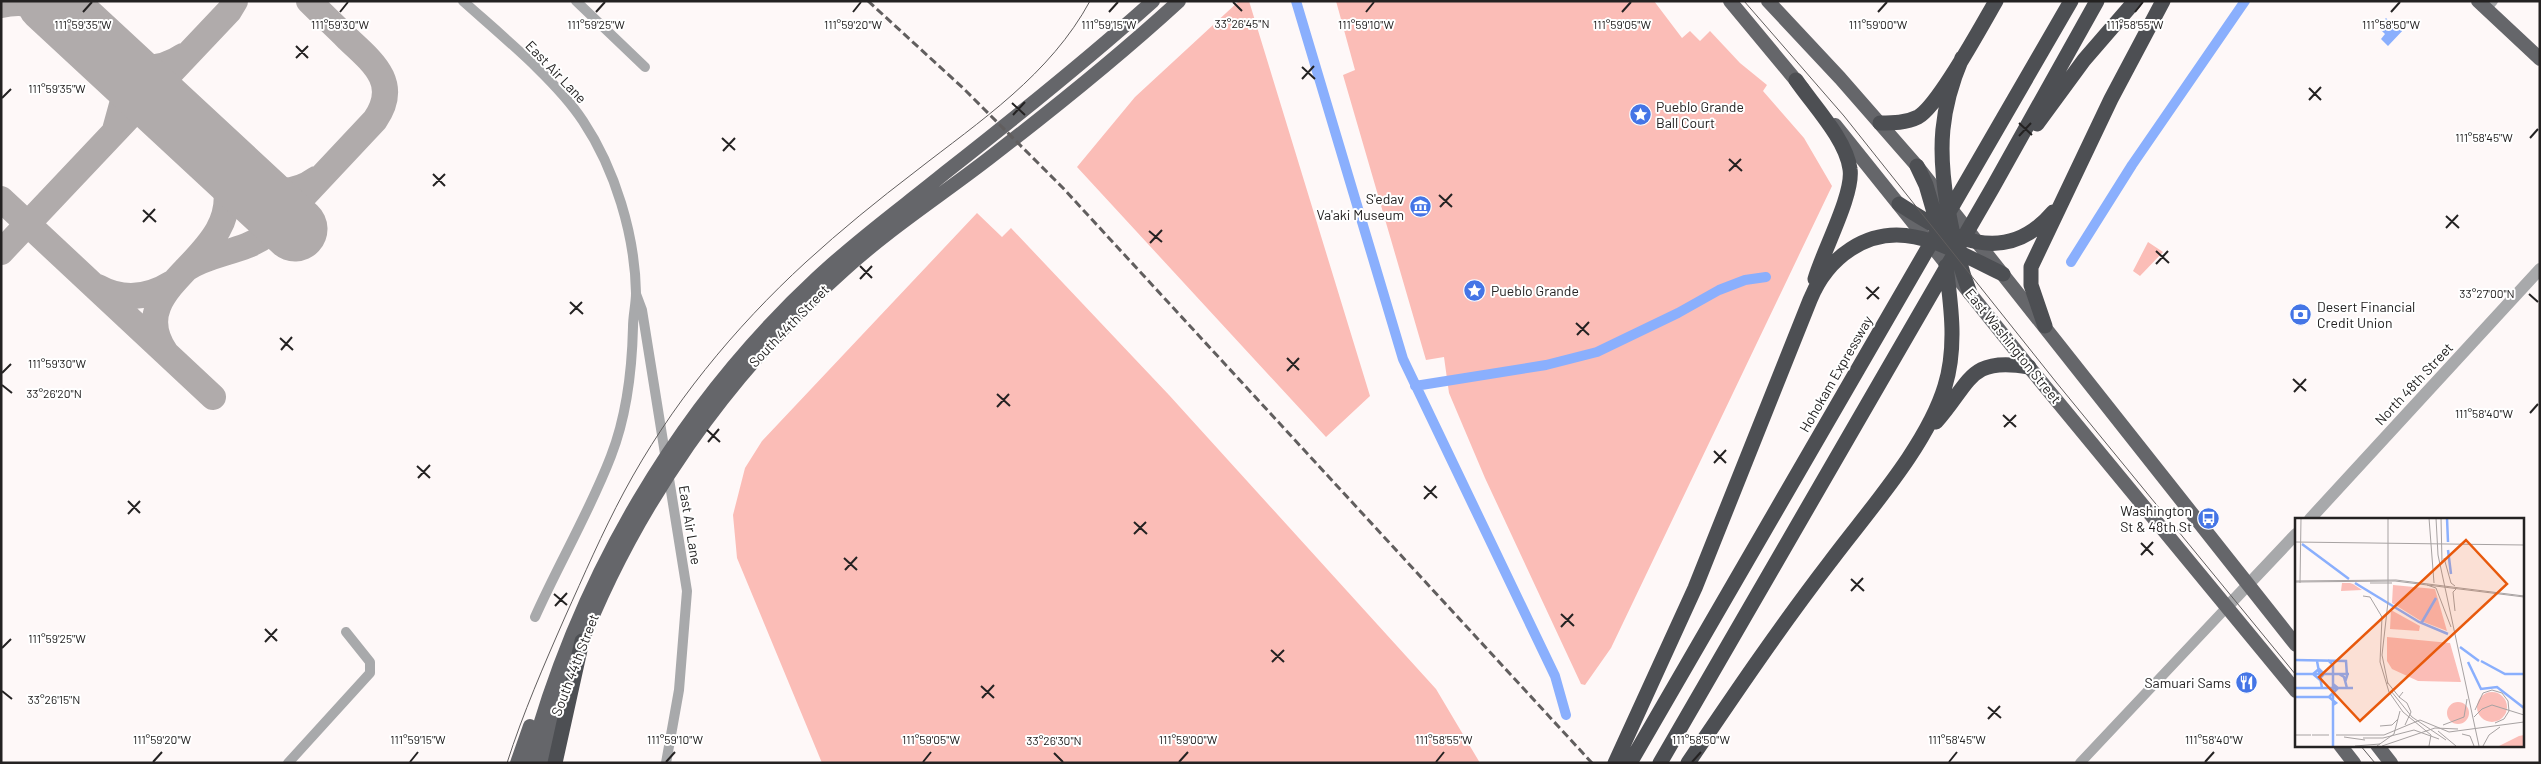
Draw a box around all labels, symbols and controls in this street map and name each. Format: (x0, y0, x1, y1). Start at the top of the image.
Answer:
text: 33°26'45"N (1214, 16, 1270, 30)
text: 111°59'35"W (54, 17, 112, 31)
text: 111°59'30"W (311, 17, 369, 31)
text: 111°59'25"W (567, 17, 625, 31)
text: 111°59'20"W (824, 17, 883, 31)
text: 111°59'15"W (1081, 17, 1137, 31)
text: 111°59'10"W (1338, 17, 1394, 31)
text: 111°59'05"W (1593, 17, 1651, 31)
text: 111°59'00"W (1849, 17, 1908, 31)
text: 111°58'55"W (2106, 17, 2164, 31)
text: 111°58'50"W (2362, 17, 2420, 31)
street label: East Air Lane (522, 37, 590, 106)
text: 111°59'35"W (28, 81, 86, 95)
place label: Pueblo Grande Ball Court (1656, 98, 1744, 131)
place icon: Pueblo Grande Ball Court (1628, 103, 1652, 127)
text: 111°58'45"W (2455, 130, 2513, 144)
place label: S'edav Va'aki Museum (1317, 190, 1404, 223)
museum icon: S'edav Va'aki Museum (1408, 195, 1432, 219)
place icon: Pueblo Grande (1463, 279, 1487, 303)
street label: South 44th Street (745, 281, 832, 370)
place label: Pueblo Grande (1491, 282, 1579, 299)
street label: East Washington Street (1962, 285, 2065, 407)
text: 33°27'00"N (2459, 286, 2515, 300)
place label: Desert Financial Credit Union (2317, 298, 2415, 331)
bank icon: Desert Financial Credit Union (2289, 303, 2313, 327)
street label: Hohokam Expressway (1795, 312, 1876, 435)
street label: North 48th Street (2371, 339, 2456, 428)
text: 111°59'30"W (28, 356, 86, 370)
text: 33°26'20"N (26, 386, 82, 400)
text: 111°58'40"W (2455, 406, 2514, 420)
street label: East Air Lane (676, 484, 705, 566)
place label: Washington St & 48th St (2120, 502, 2192, 535)
bus stop icon: Washington St & 48th St (2196, 507, 2220, 531)
inset map (2295, 518, 2524, 746)
street label: South 44th Street (547, 611, 602, 718)
text: 111°59'25"W (28, 631, 86, 645)
restaurant icon: Samuari Sams (2235, 671, 2259, 695)
place label: Samuari Sams (2144, 674, 2231, 691)
text: 33°26'15"N (28, 692, 80, 706)
text: 111°59'20"W (133, 732, 192, 746)
text: 111°59'15"W (390, 732, 446, 746)
text: 111°59'10"W (647, 732, 703, 746)
text: 111°59'05"W (902, 732, 960, 746)
text: 111°59'00"W (1159, 732, 1218, 746)
text: 111°58'55"W (1415, 732, 1473, 746)
text: 111°58'50"W (1672, 732, 1730, 746)
text: 111°58'45"W (1928, 732, 1986, 746)
text: 111°58'40"W (2185, 732, 2244, 746)
text: 33°26'30"N (1026, 733, 1082, 747)

